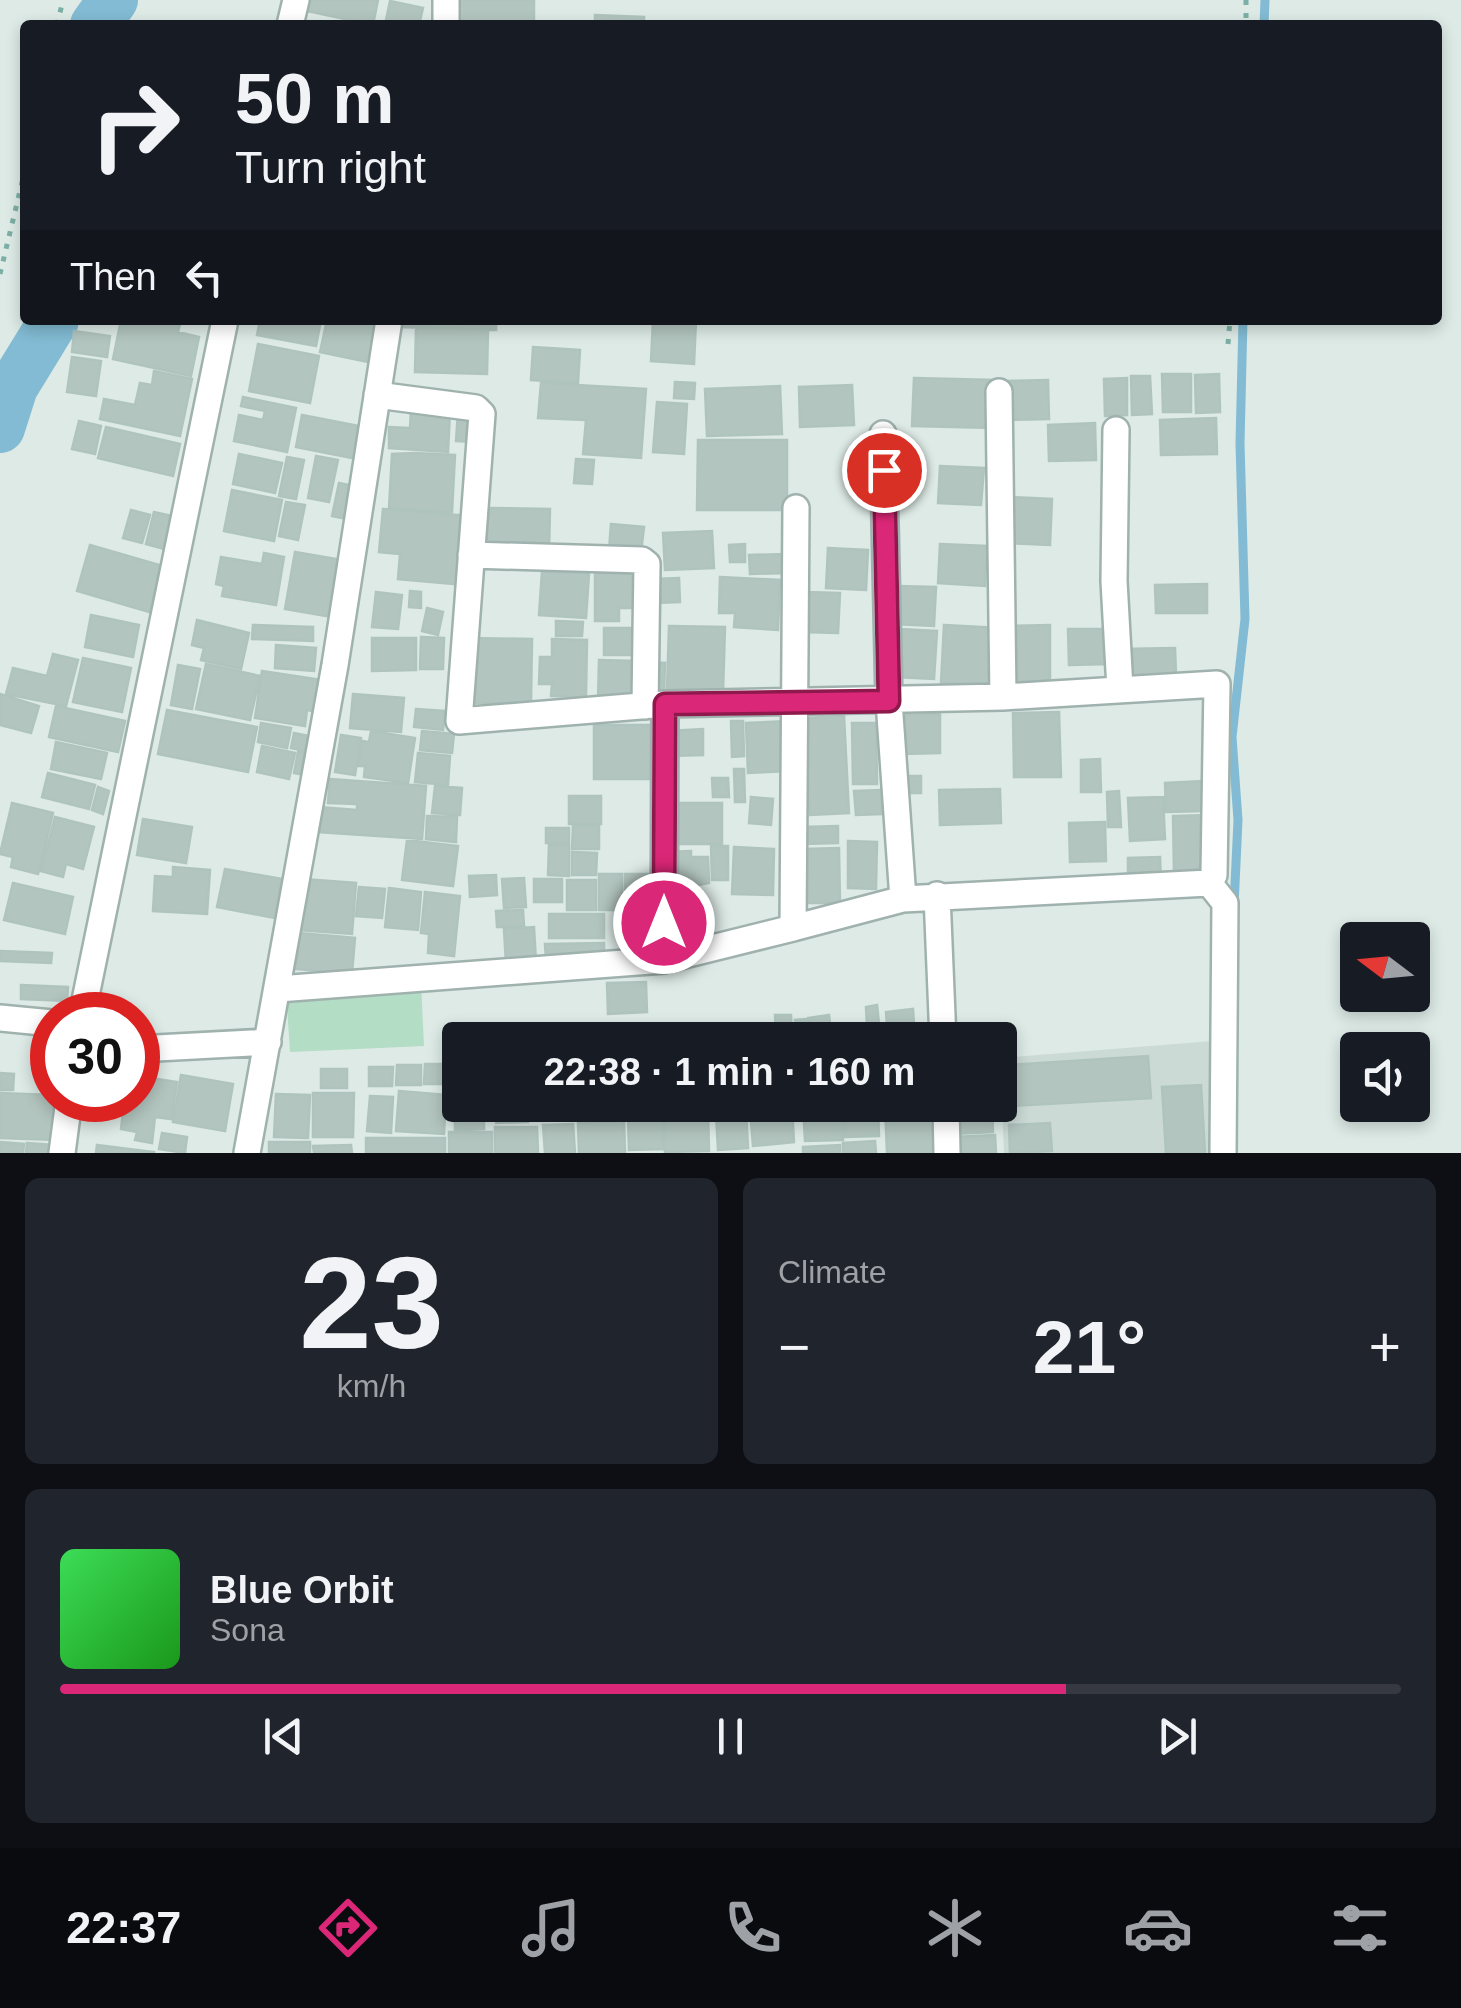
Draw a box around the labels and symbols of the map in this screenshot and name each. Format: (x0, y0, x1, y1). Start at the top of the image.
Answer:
pin (842, 428, 927, 513)
position arrow (612, 871, 716, 975)
north arrow (1340, 922, 1430, 1012)
speed limit sign: 30 (30, 992, 160, 1122)

